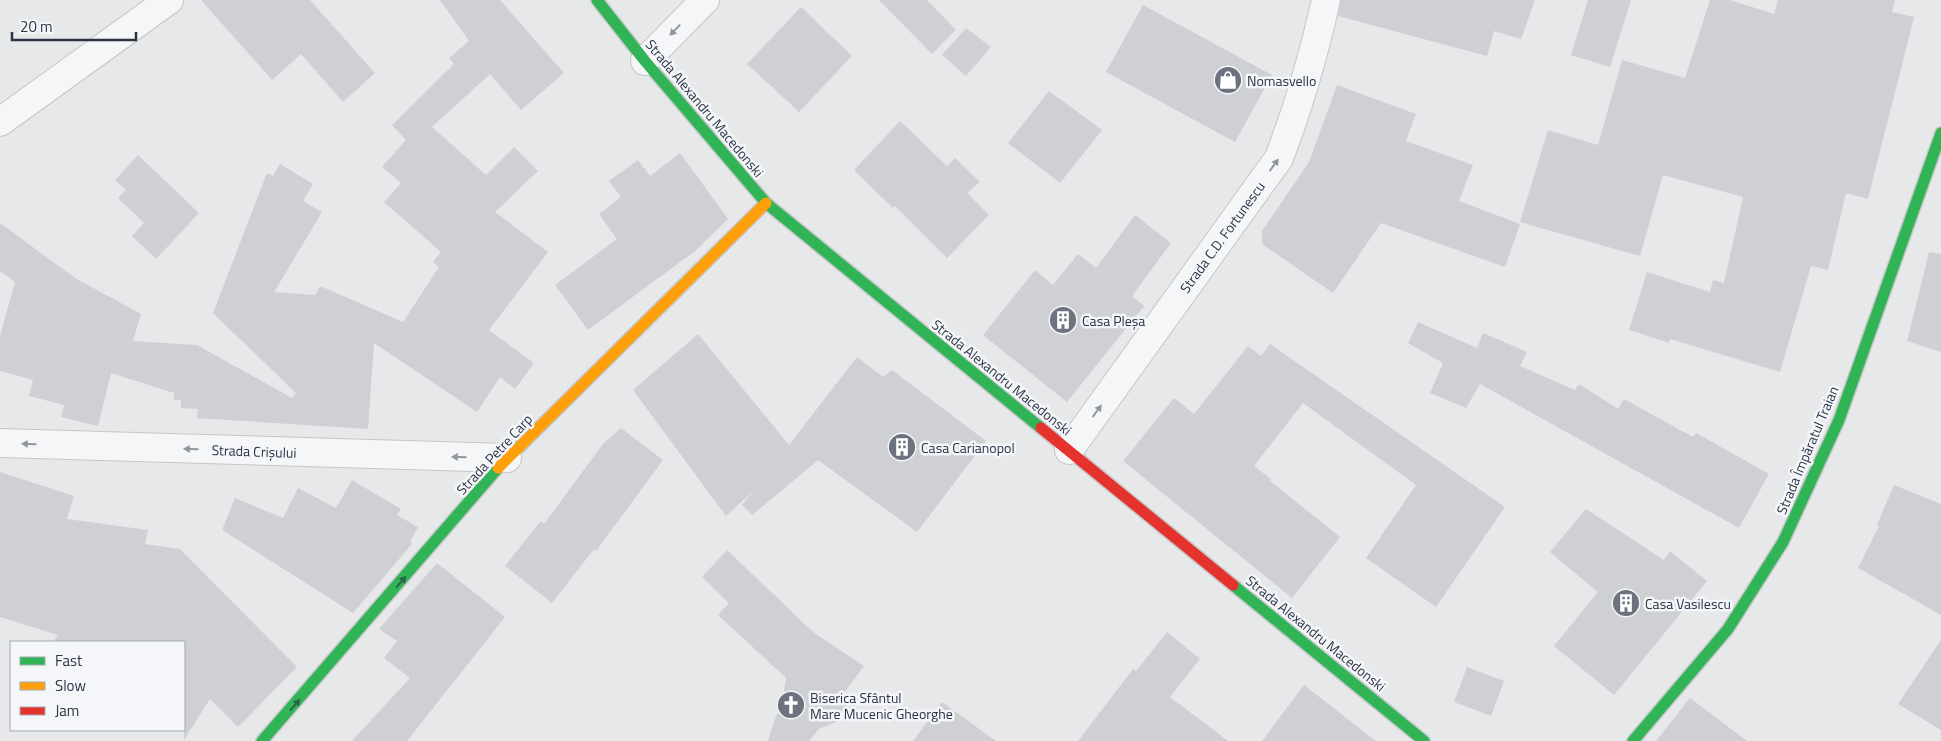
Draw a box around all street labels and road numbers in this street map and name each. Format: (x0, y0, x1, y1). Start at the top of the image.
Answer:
street label: Strada Alexandru Macedonski (641, 34, 769, 182)
street label: Strada C.D. Fortunescu (1174, 177, 1270, 297)
street label: Strada Alexandru Macedonski (928, 314, 1076, 440)
street label: Strada Împăratul Traian (1770, 383, 1844, 517)
street label: Strada Petre Carp (451, 409, 537, 499)
street label: Strada Crișului (211, 439, 297, 463)
street label: Strada Alexandru Macedonski (1242, 570, 1390, 696)

